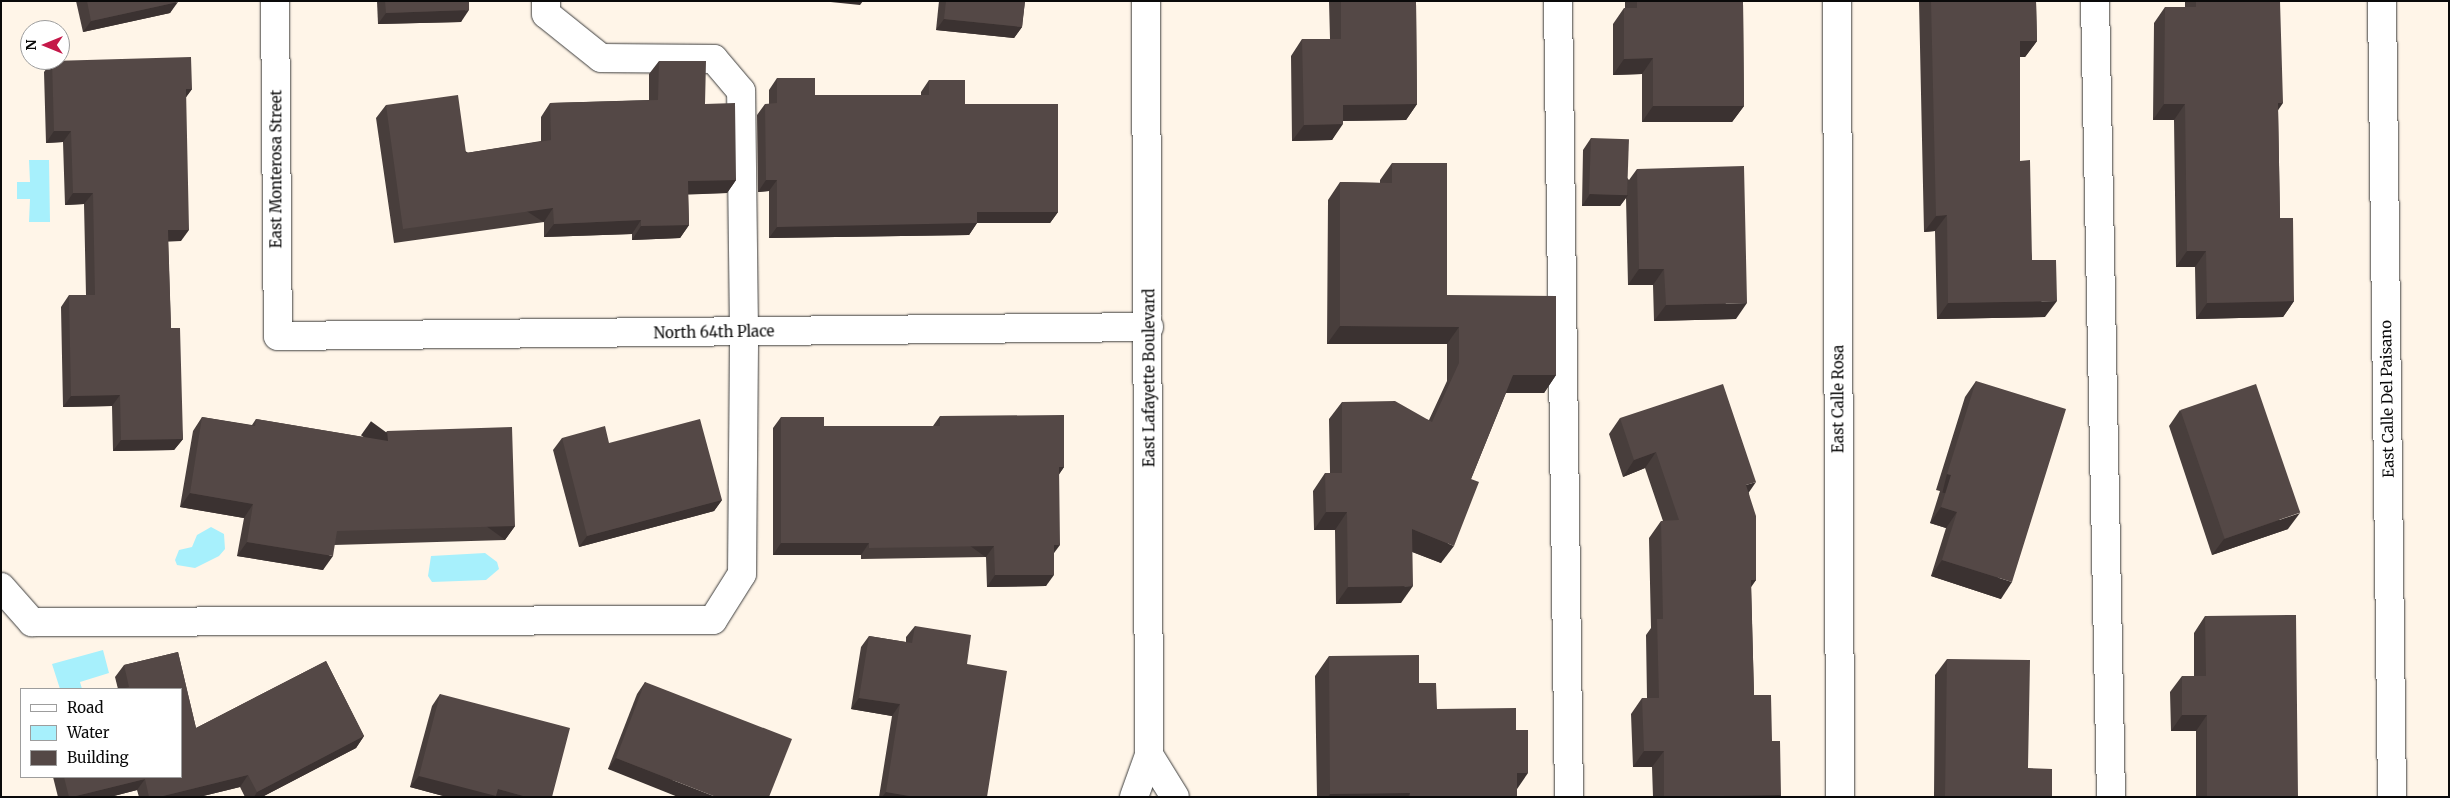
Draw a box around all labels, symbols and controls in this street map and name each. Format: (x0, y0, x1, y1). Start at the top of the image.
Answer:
north arrow (20, 20, 70, 70)
text: N (22, 39, 40, 51)
street label: East Monterosa Street (267, 90, 285, 248)
street label: East Lafayette Boulevard (1140, 289, 1158, 467)
street label: East Calle Del Paisano (2377, 320, 2397, 478)
street label: North 64th Place (653, 322, 775, 342)
street label: East Calle Rosa (1829, 345, 1847, 453)
legend (20, 688, 182, 778)
text: Road (67, 698, 103, 717)
text: Water (67, 723, 109, 742)
text: Building (67, 748, 129, 767)

